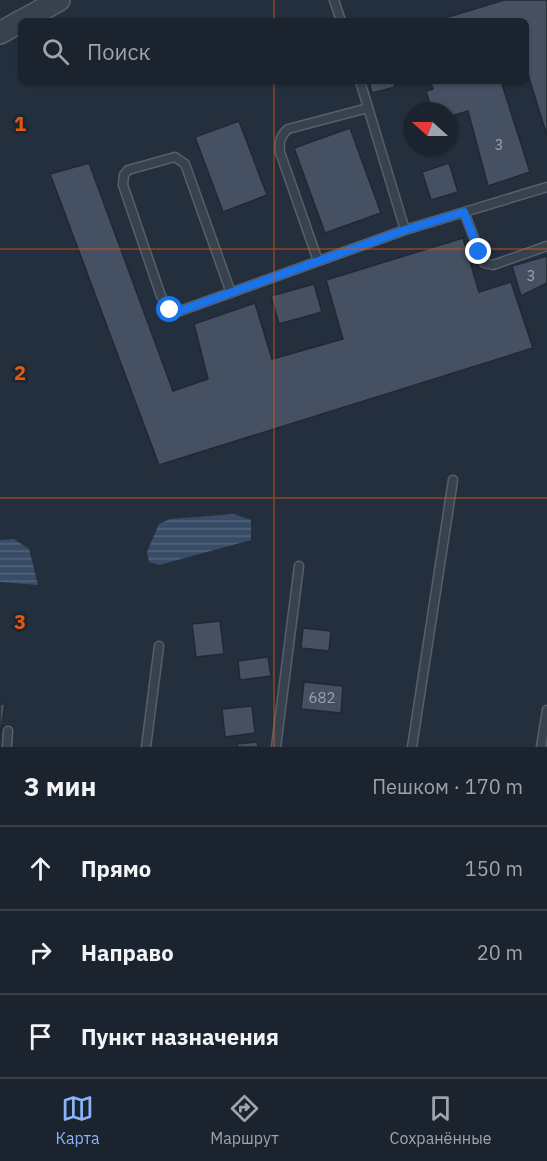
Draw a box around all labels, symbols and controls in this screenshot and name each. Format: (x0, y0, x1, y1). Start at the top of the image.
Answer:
search box (18, 18, 529, 84)
icon: search (39, 35, 72, 68)
text: Поиск (87, 37, 151, 66)
north arrow (403, 102, 457, 156)
text: 1 (14, 110, 26, 137)
house number: 3 (494, 135, 504, 154)
route end (465, 238, 491, 264)
house number: 3 (526, 266, 536, 285)
route start (156, 296, 182, 322)
text: 2 (14, 359, 26, 386)
text: 3 (14, 608, 26, 635)
house number: 682 (308, 688, 336, 707)
text: 3 мин (24, 769, 96, 803)
text: Пешком · 170 m (372, 773, 523, 800)
icon: ahead (24, 852, 57, 885)
text: Прямо (81, 854, 151, 883)
text: 150 m (465, 855, 523, 882)
icon: right (24, 936, 57, 969)
text: Направо (81, 938, 174, 967)
text: 20 m (477, 939, 523, 966)
icon: arrive (24, 1020, 57, 1053)
text: Пункт назначения (81, 1022, 279, 1051)
tab: Карта (55, 1092, 99, 1148)
tab: Маршрут (210, 1092, 279, 1148)
tab: Сохранённые (390, 1092, 492, 1148)

